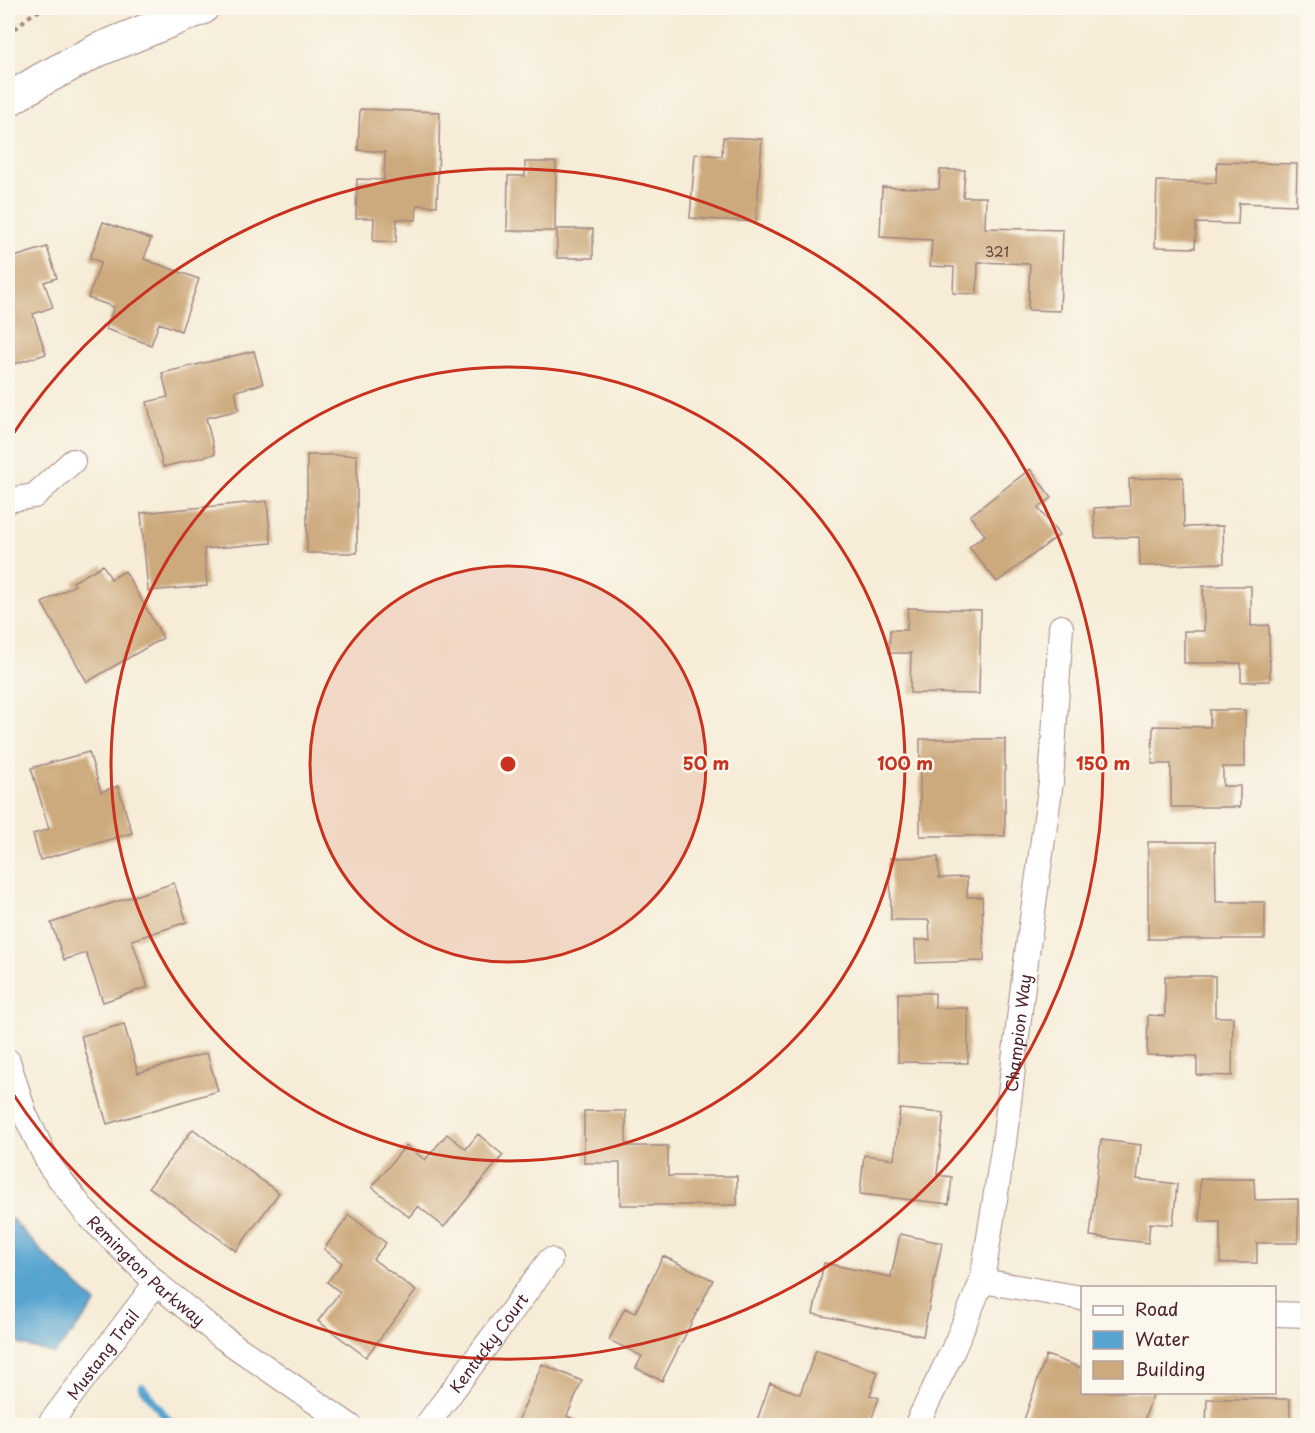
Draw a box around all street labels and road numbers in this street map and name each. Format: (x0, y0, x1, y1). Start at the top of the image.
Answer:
street label: Champion Way (998, 973, 1036, 1093)
street label: Remington Parkway (82, 1209, 211, 1331)
street label: Kentucky Court (443, 1287, 534, 1398)
street label: Mustang Trail (60, 1304, 144, 1404)

